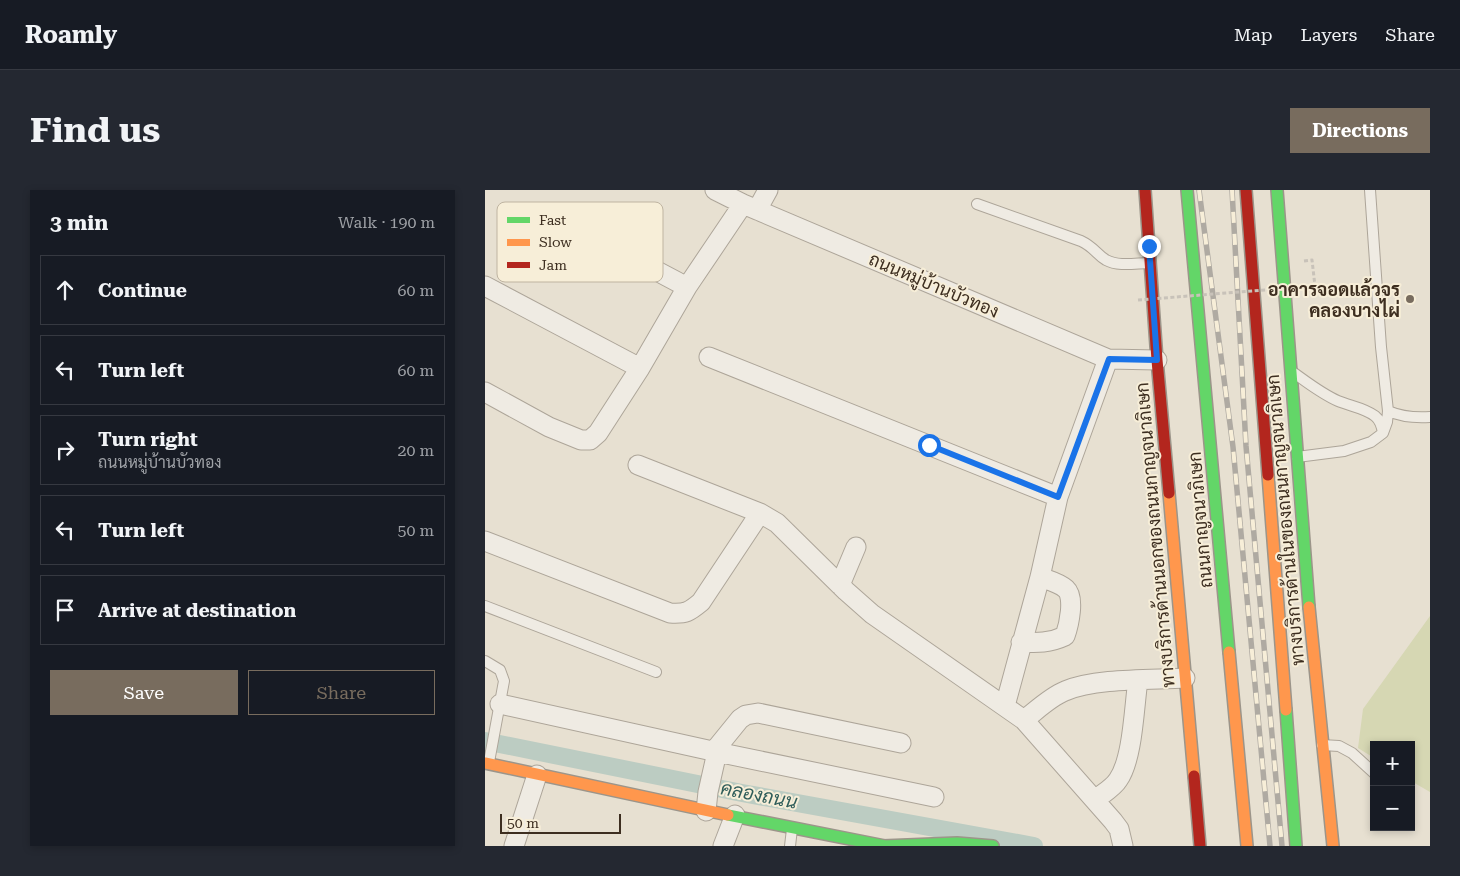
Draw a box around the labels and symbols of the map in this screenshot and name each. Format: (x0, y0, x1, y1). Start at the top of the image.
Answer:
legend (497, 202, 663, 282)
text: Fast (539, 212, 566, 228)
text: Slow (539, 234, 572, 250)
route end (1138, 235, 1161, 258)
street label: ถนนหมู่บ้านบัวทอง (865, 247, 1003, 325)
text: Jam (539, 257, 567, 273)
place label: อาคารจอดแล้วจร คลองบางไผ่ (1268, 278, 1400, 321)
marker: อาคารจอดแล้วจร คลองบางไผ่ (1404, 293, 1416, 305)
street label: ทางบริการด้านในของถนนกาญจนาภิเษก (1260, 373, 1309, 667)
street label: ทางบริการด้านนอกของถนนกาญจนาภิเษก (1130, 381, 1180, 689)
route start (918, 434, 941, 457)
street label: ถนนกาญจนาภิเษก (1184, 451, 1217, 589)
water label: คลองถนน (719, 776, 799, 814)
scale bar (500, 811, 621, 834)

